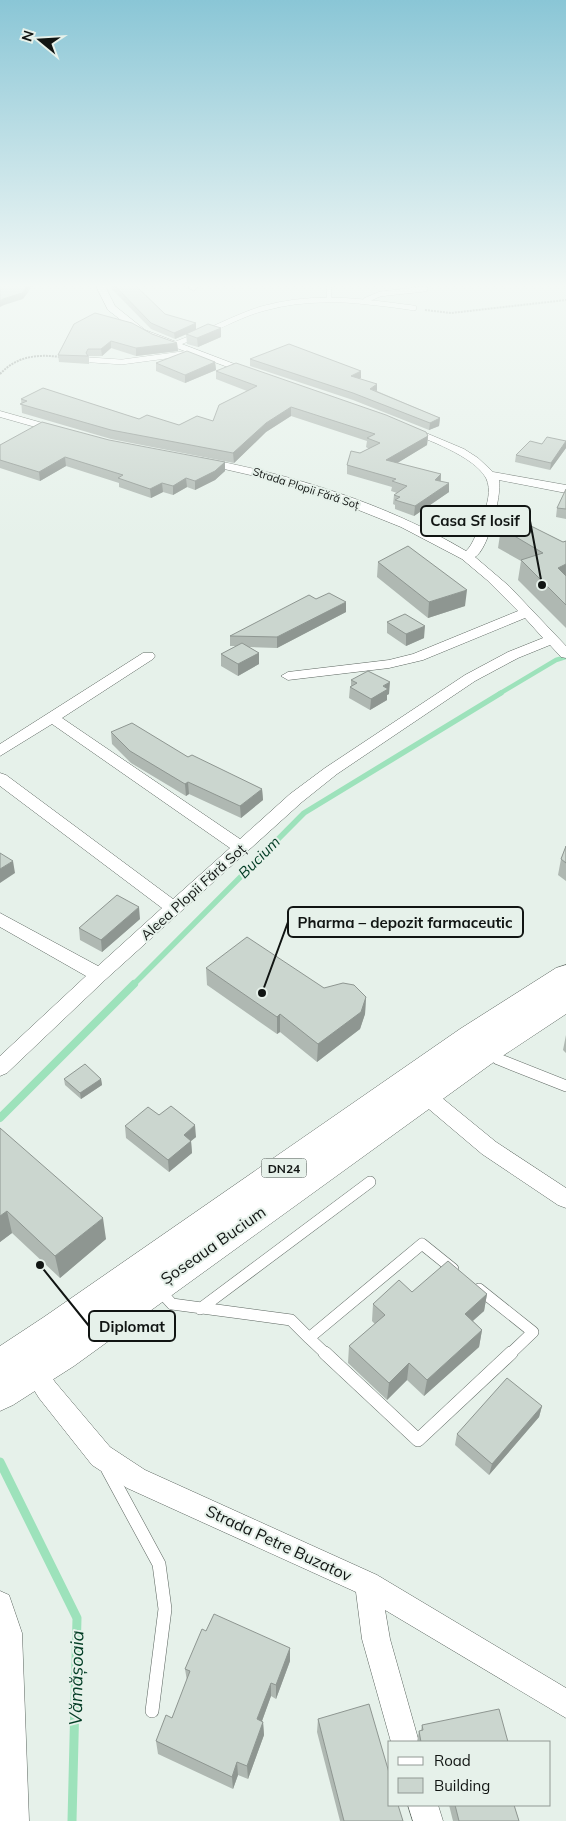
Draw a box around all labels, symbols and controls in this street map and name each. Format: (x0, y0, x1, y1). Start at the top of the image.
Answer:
north arrow (15, 15, 65, 65)
text: N (17, 28, 38, 44)
street label: Strada Plopii Fără Soț (251, 464, 361, 513)
callout: Casa Sf Iosif (421, 506, 530, 536)
text: Casa Sf Iosif (430, 511, 520, 530)
water label: Bucium (234, 832, 284, 882)
street label: Aleea Plopii Fără Soț (137, 840, 249, 944)
callout: Pharma – depozit farmaceutic (288, 907, 523, 937)
text: Pharma – depozit farmaceutic (297, 913, 513, 932)
road number: DN24 (262, 1158, 306, 1178)
street label: Șoseaua Bucium (157, 1201, 269, 1289)
callout: Diplomat (89, 1311, 175, 1341)
text: Diplomat (99, 1317, 165, 1336)
street label: Strada Petre Buzatov (203, 1501, 355, 1586)
water label: Vămășoaia (64, 1630, 88, 1726)
legend (388, 1741, 551, 1806)
text: Road (434, 1751, 471, 1770)
text: Building (434, 1776, 490, 1795)

